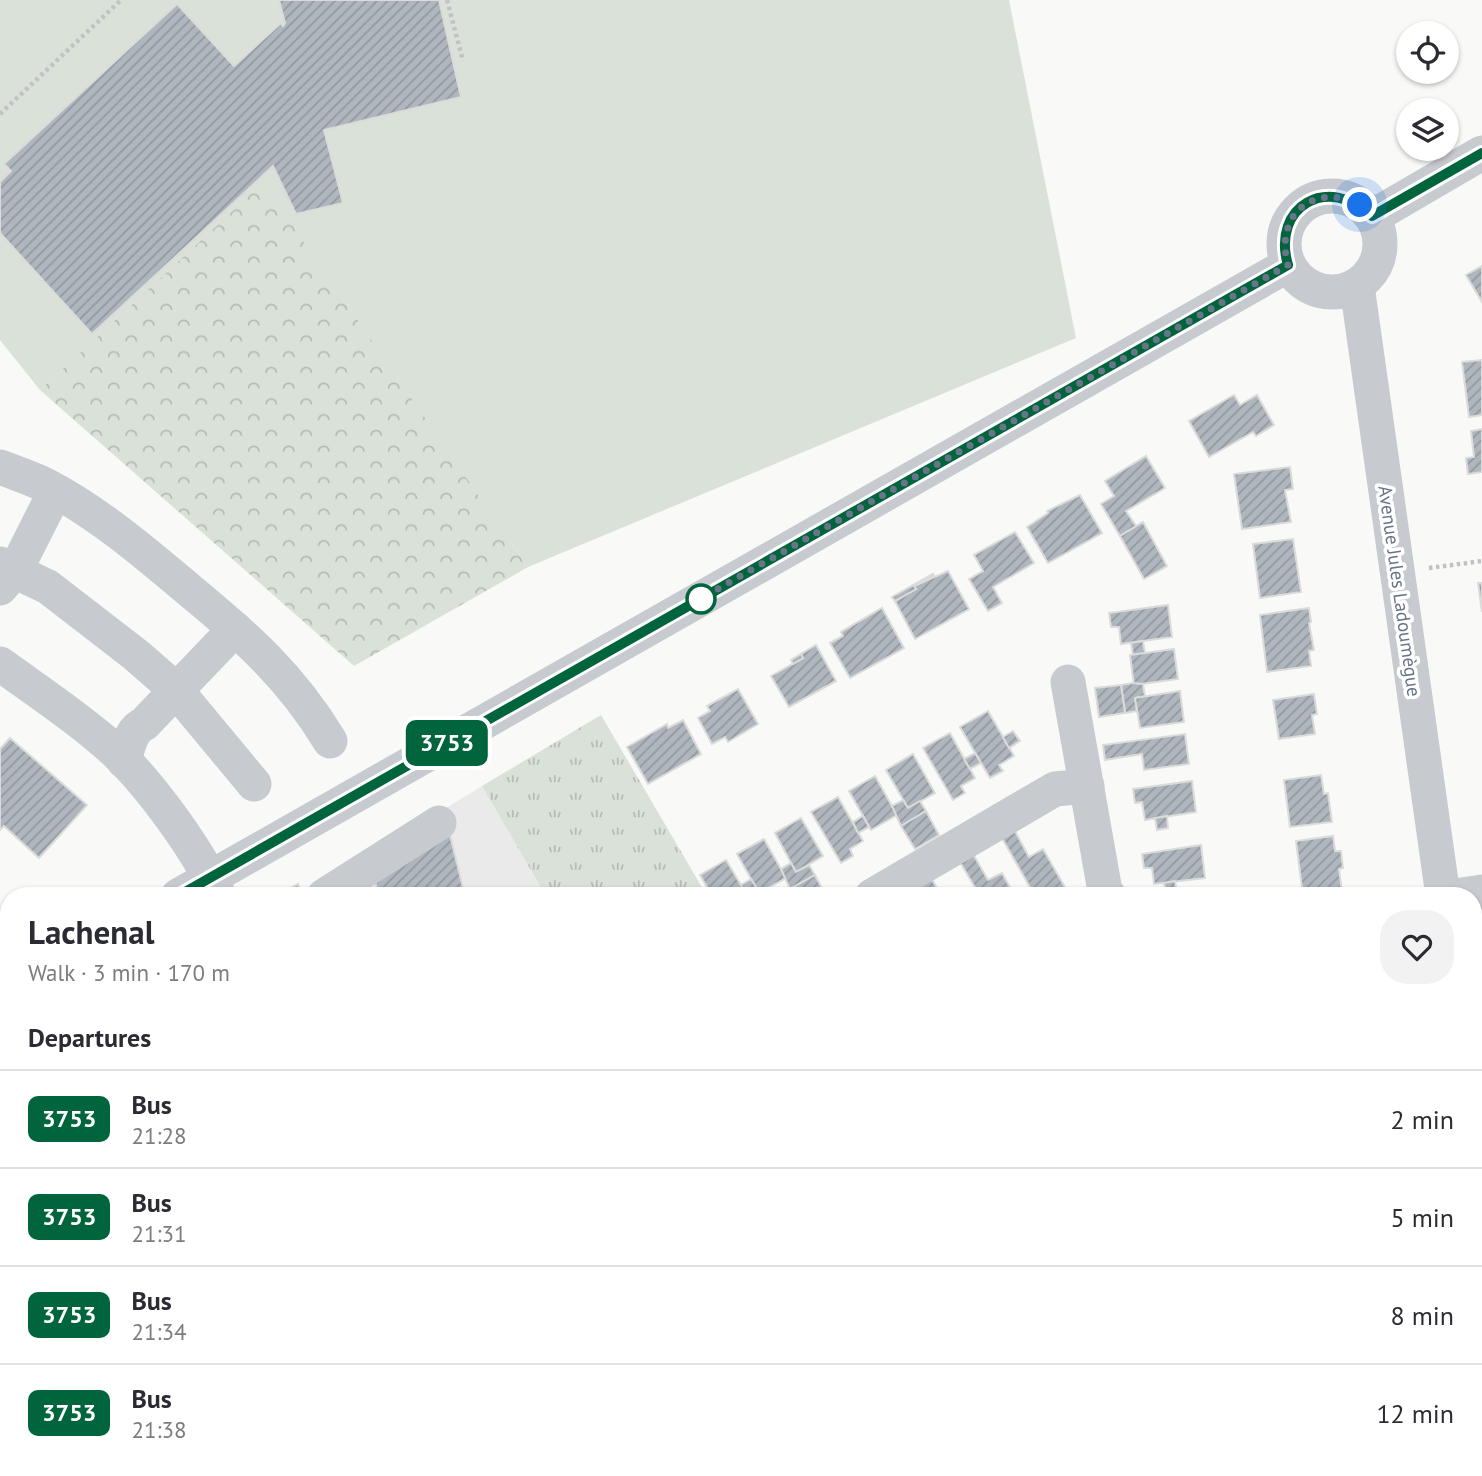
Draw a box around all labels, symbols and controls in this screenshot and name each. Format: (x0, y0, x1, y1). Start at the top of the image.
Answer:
map controls (1396, 21, 1459, 161)
button: locate (1396, 21, 1459, 84)
button: layers (1396, 98, 1459, 161)
your location (1342, 187, 1377, 222)
street label: Avenue Jules Ladoumègue (1373, 484, 1427, 698)
unlabelled marker (686, 584, 716, 614)
line badge: 3753 (398, 720, 496, 766)
text: 3753 (420, 727, 474, 758)
text: Lachenal (28, 910, 154, 953)
button: heart (1380, 910, 1454, 984)
text: Walk · 3 min · 170 m (28, 958, 230, 987)
text: Departures (28, 1021, 151, 1054)
text: Bus (131, 1088, 172, 1121)
text: 3753 (42, 1103, 96, 1134)
text: 2 min (1391, 1103, 1454, 1136)
text: 21:28 (131, 1121, 187, 1150)
text: Bus (131, 1186, 172, 1219)
text: 3753 (42, 1201, 96, 1232)
text: 5 min (1391, 1201, 1454, 1234)
text: 21:31 (131, 1219, 187, 1248)
text: Bus (131, 1284, 172, 1317)
text: 3753 (42, 1299, 96, 1330)
text: 8 min (1391, 1299, 1454, 1332)
text: 21:34 (131, 1317, 187, 1346)
text: Bus (131, 1382, 172, 1415)
text: 3753 (42, 1397, 96, 1428)
text: 12 min (1376, 1397, 1454, 1430)
text: 21:38 (131, 1415, 187, 1444)

